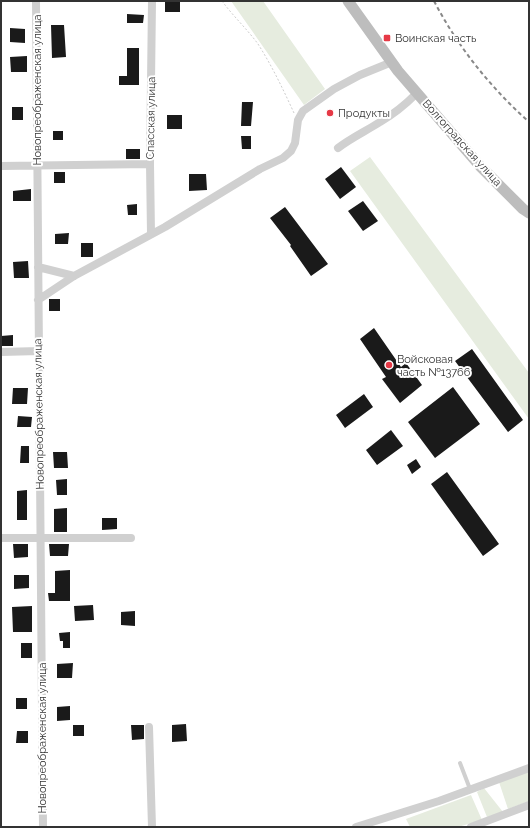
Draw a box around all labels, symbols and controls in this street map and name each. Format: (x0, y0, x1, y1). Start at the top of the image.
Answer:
street label: Новопреображенская улица (31, 14, 44, 166)
place label: Воинская часть (395, 32, 477, 45)
marker: Воинская часть (382, 33, 392, 43)
street label: Спасская улица (144, 76, 158, 160)
street label: Волгоградская улица (420, 97, 504, 189)
place label: Продукты (338, 107, 390, 120)
marker: Продукты (325, 108, 335, 118)
street label: Новопреображенская улица (31, 338, 47, 490)
place label: Войсковая часть №13766 (397, 353, 471, 379)
marker: Войсковая часть №13766 (384, 360, 394, 370)
street label: Новопреображенская улица (36, 662, 49, 814)

